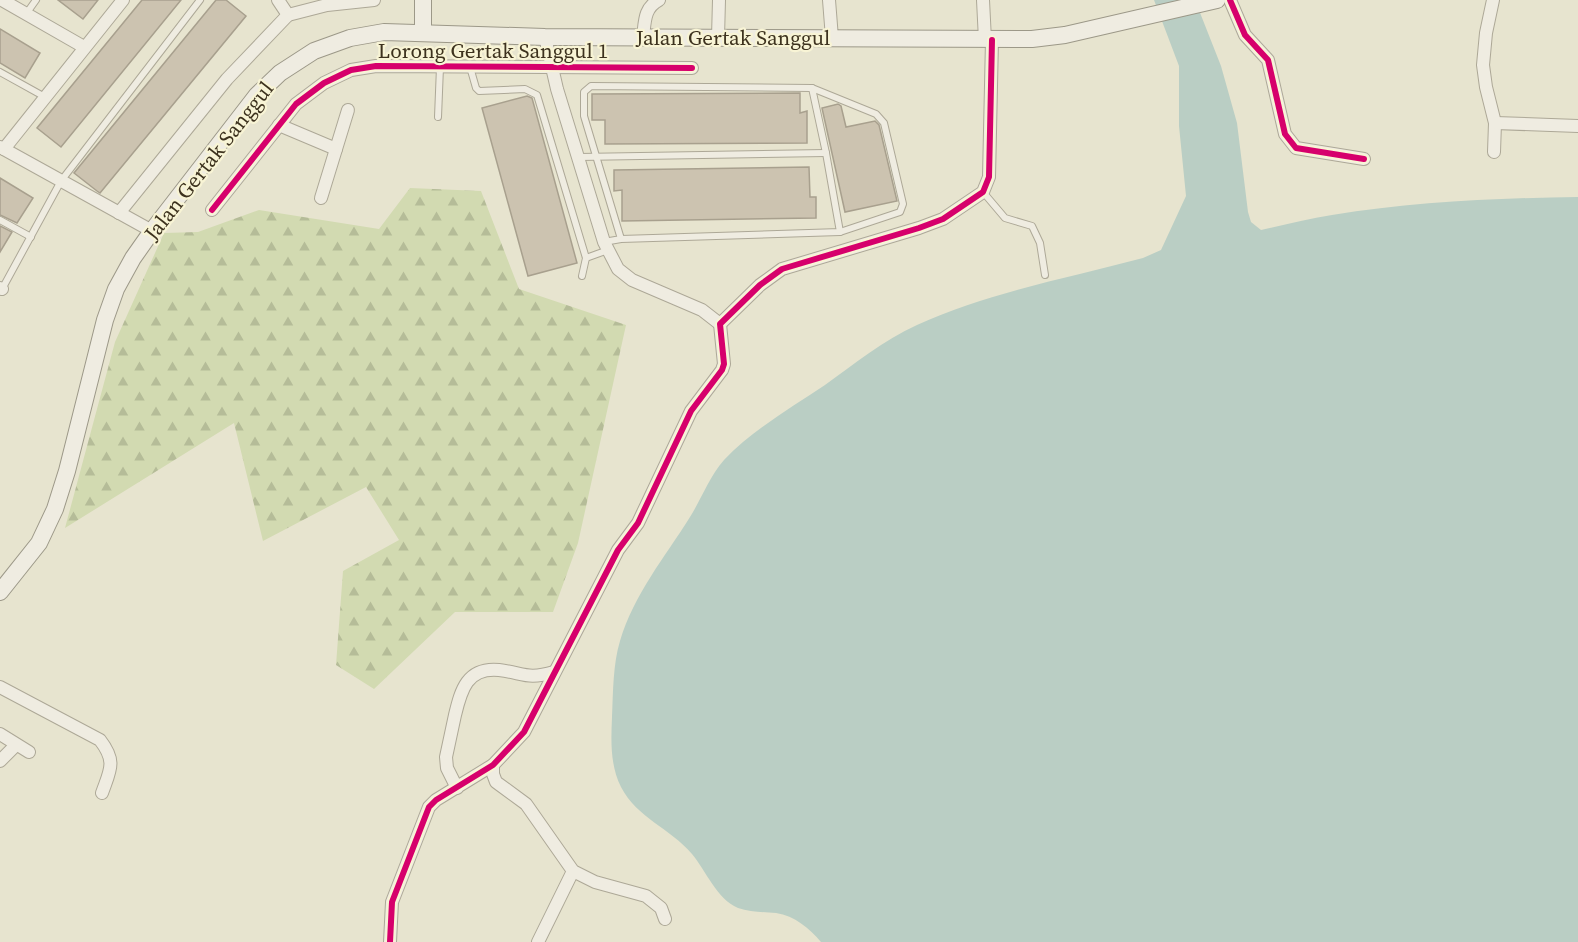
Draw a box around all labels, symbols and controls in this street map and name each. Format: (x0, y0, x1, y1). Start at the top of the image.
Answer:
street label: Jalan Gertak Sanggul (635, 23, 830, 52)
street label: Lorong Gertak Sanggul 1 (378, 36, 608, 65)
street label: Jalan Gertak Sanggul (137, 75, 280, 247)

